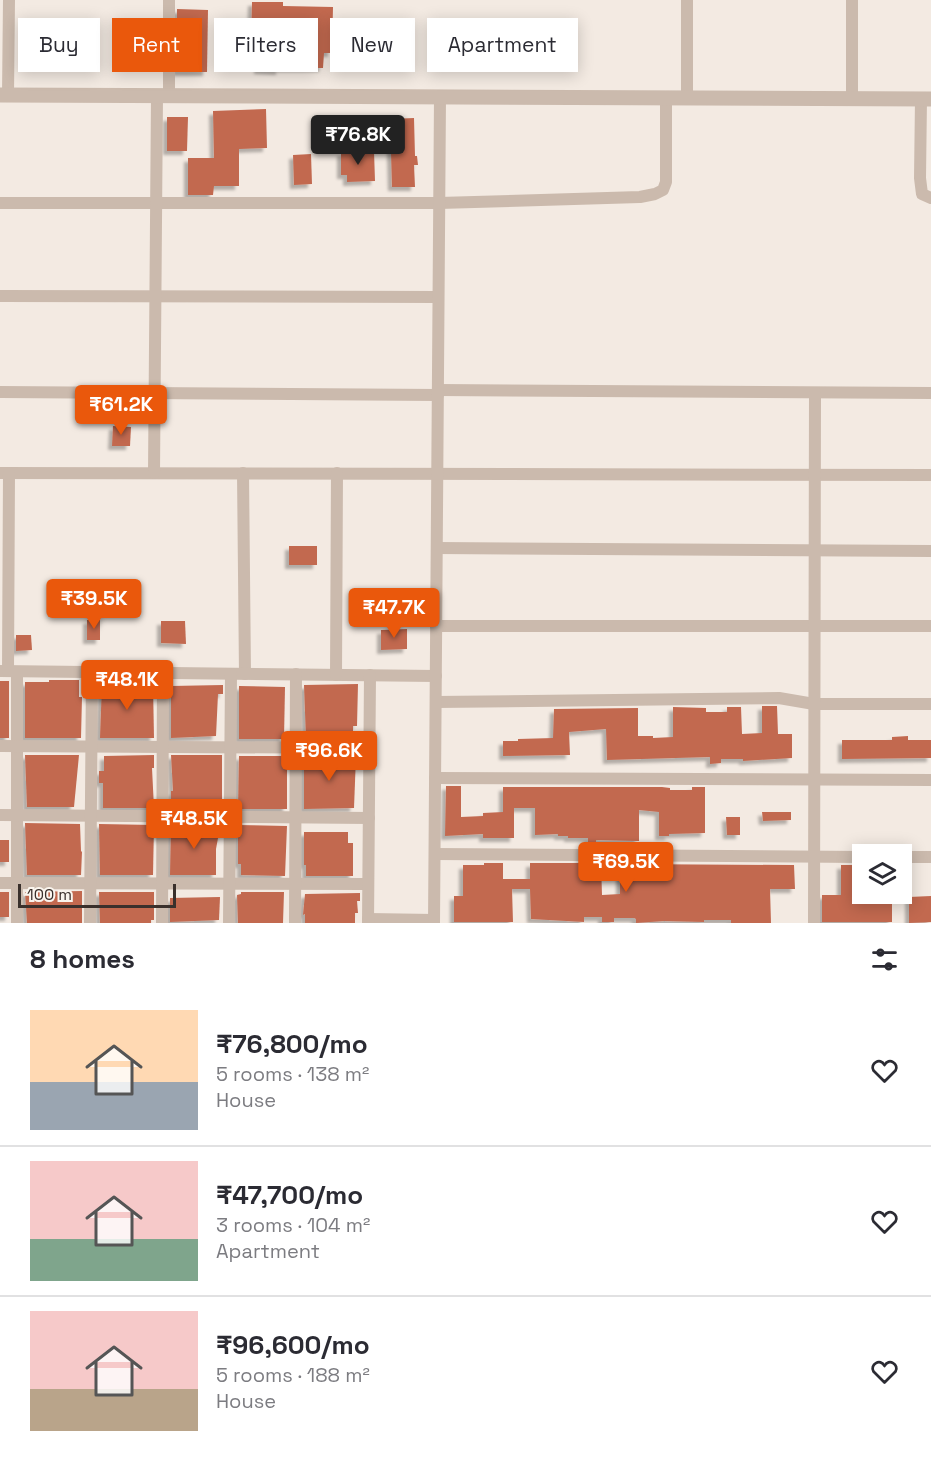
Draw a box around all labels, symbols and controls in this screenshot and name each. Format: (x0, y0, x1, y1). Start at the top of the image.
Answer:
chip: Buy (18, 18, 100, 72)
chip: Rent (112, 18, 202, 72)
chip: Filters (214, 18, 318, 72)
chip: New (330, 18, 415, 72)
chip: Apartment (427, 18, 578, 72)
pin: ₹76.8K (309, 115, 407, 166)
text: ₹76.8K (325, 121, 391, 147)
pin: ₹61.2K (72, 385, 170, 436)
text: ₹61.2K (89, 391, 153, 417)
pin: ₹39.5K (45, 579, 143, 630)
text: ₹39.5K (60, 585, 128, 611)
pin: ₹47.7K (345, 588, 443, 639)
text: ₹47.7K (363, 594, 425, 620)
pin: ₹48.1K (78, 660, 176, 711)
text: ₹48.1K (95, 666, 159, 692)
pin: ₹96.6K (280, 731, 378, 782)
text: ₹96.6K (295, 737, 363, 763)
pin: ₹48.5K (145, 799, 243, 850)
text: ₹48.5K (160, 805, 228, 831)
pin: ₹69.5K (577, 842, 675, 893)
map controls (852, 844, 912, 904)
button: layers (852, 844, 912, 904)
text: ₹69.5K (592, 848, 660, 874)
scale bar (18, 881, 176, 908)
text: 100 m (27, 884, 72, 905)
text: 8 homes (30, 942, 135, 976)
icon: filters (868, 943, 901, 976)
text: ₹76,800/mo (216, 1027, 368, 1061)
icon: home (78, 1034, 150, 1106)
icon: heart (868, 1054, 901, 1087)
text: 5 rooms · 138 m² (216, 1061, 369, 1087)
text: House (216, 1087, 276, 1113)
text: ₹47,700/mo (216, 1178, 363, 1212)
icon: home (78, 1185, 150, 1257)
icon: heart (868, 1205, 901, 1238)
text: 3 rooms · 104 m² (216, 1212, 370, 1238)
text: Apartment (216, 1238, 320, 1264)
text: ₹96,600/mo (216, 1328, 370, 1362)
icon: home (78, 1335, 150, 1407)
icon: heart (868, 1355, 901, 1388)
text: 5 rooms · 188 m² (216, 1362, 370, 1388)
text: House (216, 1388, 276, 1414)

